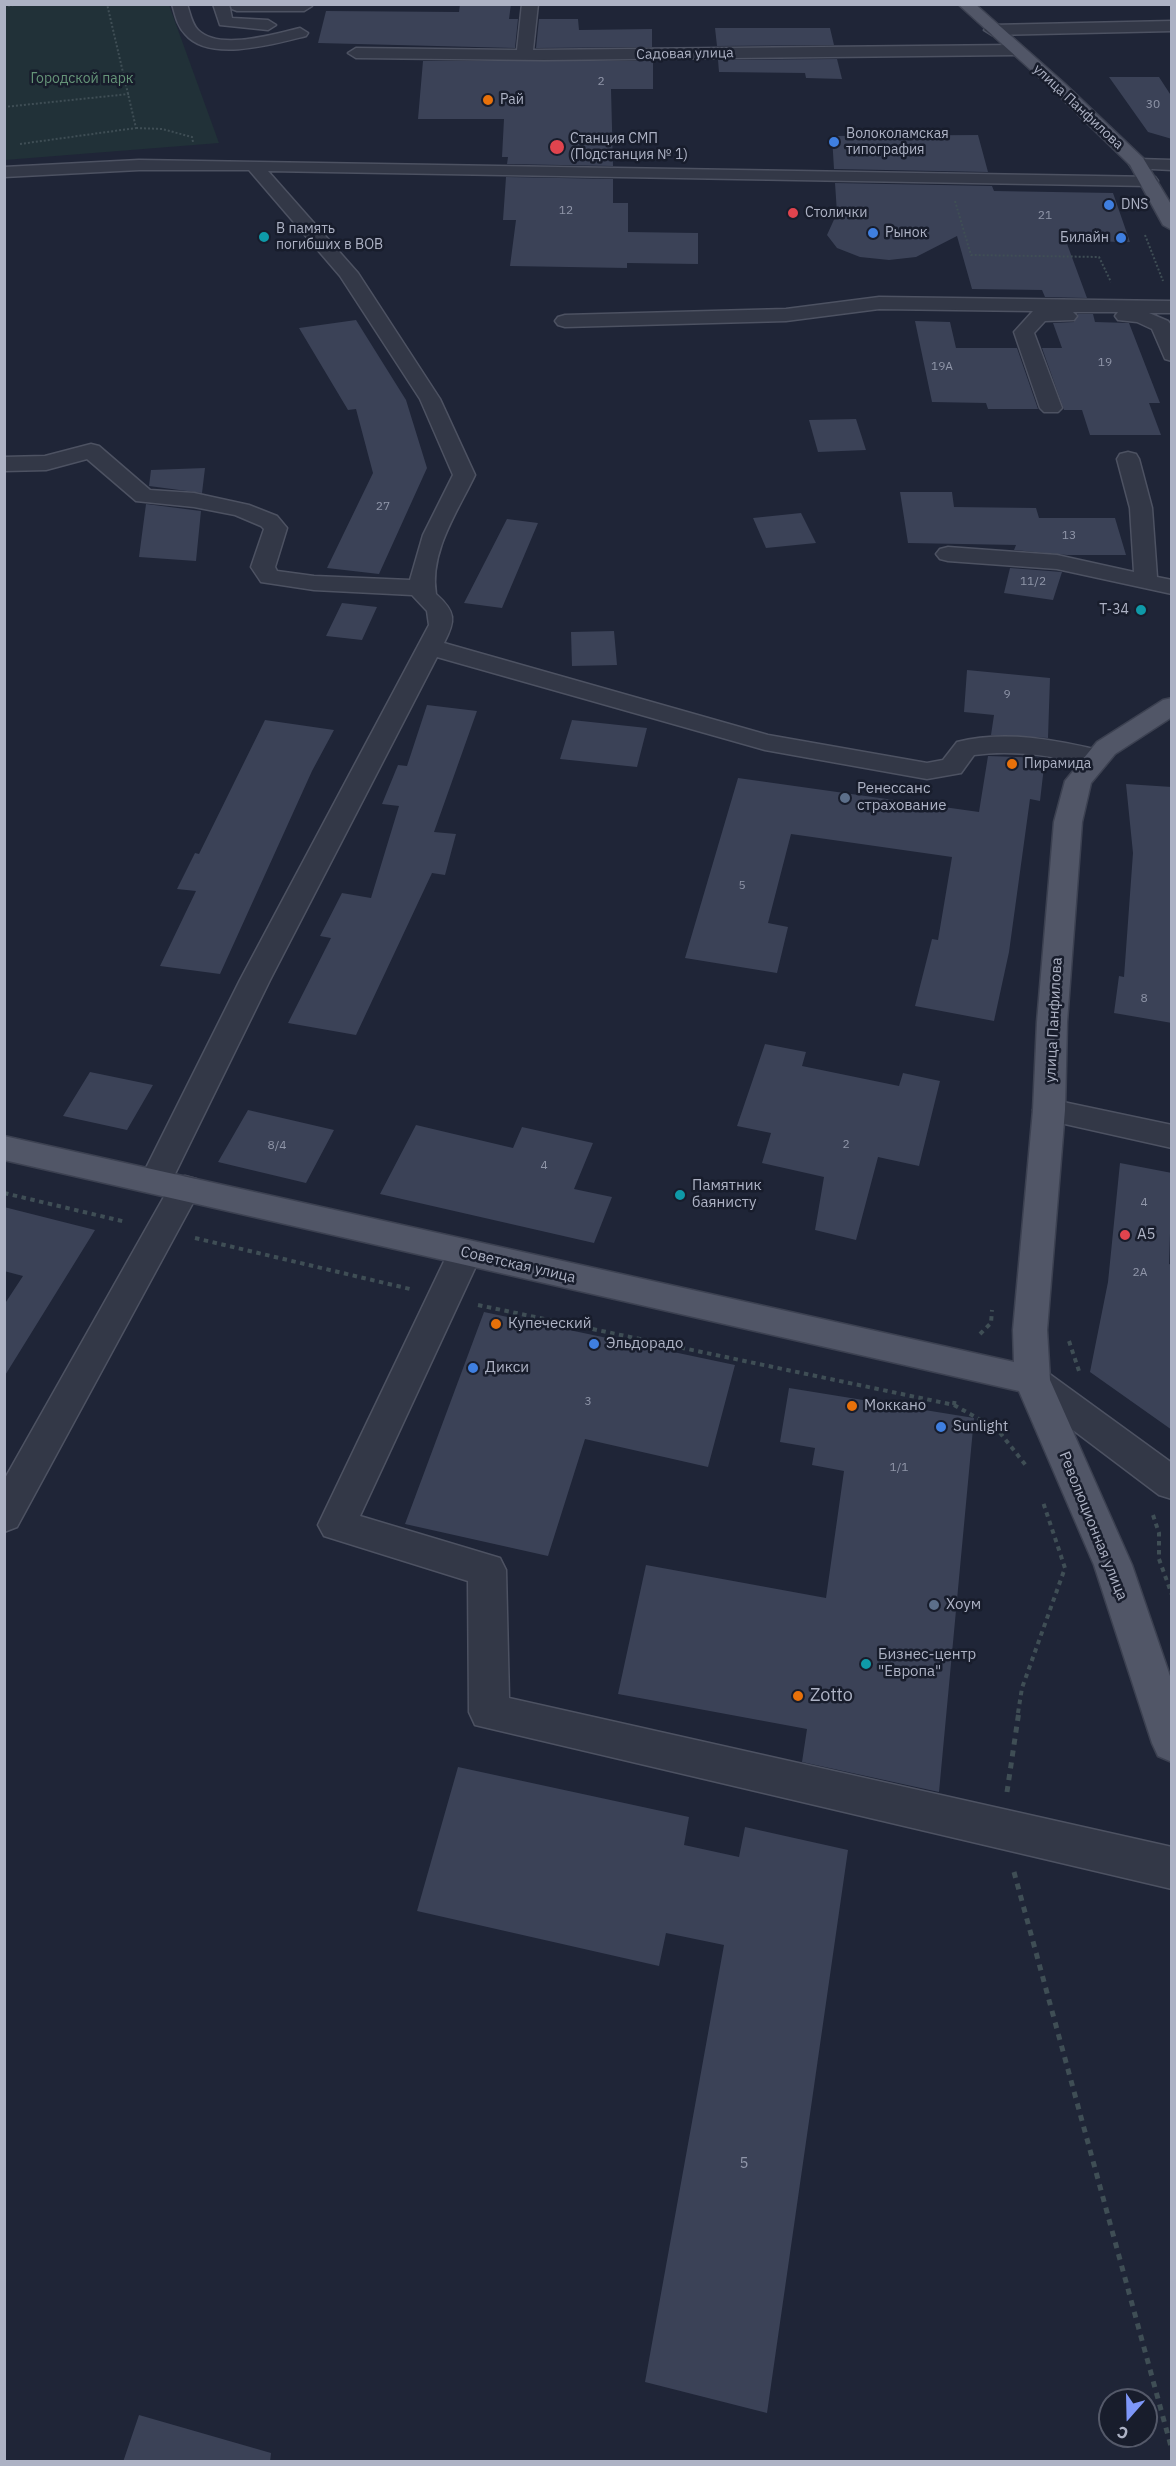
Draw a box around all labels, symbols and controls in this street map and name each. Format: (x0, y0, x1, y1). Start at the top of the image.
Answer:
street label: Садовая улица (636, 45, 734, 63)
street label: улица Панфилова (1029, 61, 1127, 153)
park label: Городской парк (31, 71, 133, 87)
house number: 2 (597, 75, 605, 89)
place label: Рай (500, 92, 524, 108)
marker: Рай (481, 93, 495, 107)
house number: 30 (1146, 98, 1160, 112)
place label: Волоколамская типография (846, 126, 949, 158)
place label: Станция СМП (Подстанция № 1) (570, 131, 688, 164)
marker: Волоколамская типография (827, 135, 841, 149)
marker: Станция СМП (Подстанция № 1) (548, 138, 566, 156)
place label: DNS (1121, 197, 1148, 213)
marker: DNS (1102, 198, 1116, 212)
house number: 12 (559, 204, 573, 218)
place label: Столички (805, 205, 868, 221)
marker: Столички (786, 206, 800, 220)
house number: 21 (1038, 209, 1052, 223)
place label: В память погибших в ВОВ (276, 221, 383, 254)
place label: Рынок (885, 225, 927, 241)
marker: Рынок (866, 226, 880, 240)
marker: В память погибших в ВОВ (257, 230, 271, 244)
place label: Билайн (1060, 230, 1109, 246)
marker: Билайн (1114, 231, 1128, 245)
house number: 19 (1098, 356, 1112, 370)
house number: 19А (931, 360, 953, 374)
house number: 27 (376, 500, 390, 514)
house number: 13 (1062, 529, 1076, 543)
house number: 11/2 (1020, 575, 1046, 589)
place label: Т-34 (1099, 602, 1129, 618)
marker: Т-34 (1134, 603, 1148, 617)
house number: 9 (1003, 688, 1011, 702)
place label: Пирамида (1024, 756, 1091, 772)
marker: Пирамида (1005, 757, 1019, 771)
place label: Ренессанс страхование (857, 780, 946, 815)
marker: Ренессанс страхование (838, 791, 852, 805)
house number: 5 (738, 879, 746, 893)
street label: улица Панфилова (1042, 957, 1066, 1083)
house number: 8 (1140, 992, 1148, 1006)
house number: 2 (842, 1138, 850, 1152)
house number: 8/4 (268, 1139, 286, 1153)
house number: 4 (540, 1159, 548, 1173)
place label: Памятник баянисту (692, 1177, 762, 1212)
marker: Памятник баянисту (673, 1188, 687, 1202)
house number: 4 (1140, 1196, 1148, 1210)
place label: А5 (1137, 1226, 1156, 1244)
marker: А5 (1118, 1228, 1132, 1242)
street label: Советская улица (459, 1243, 577, 1287)
house number: 2А (1133, 1266, 1147, 1280)
place label: Купеческий (508, 1315, 592, 1333)
marker: Купеческий (489, 1317, 503, 1331)
place label: Эльдорадо (606, 1335, 683, 1353)
marker: Эльдорадо (587, 1337, 601, 1351)
place label: Дикси (485, 1359, 529, 1377)
marker: Дикси (466, 1361, 480, 1375)
house number: 3 (584, 1395, 592, 1409)
place label: Моккано (864, 1397, 926, 1415)
marker: Моккано (845, 1399, 859, 1413)
place label: Sunlight (953, 1418, 1008, 1436)
marker: Sunlight (934, 1420, 948, 1434)
street label: Революционная улица (1055, 1449, 1131, 1603)
house number: 1/1 (890, 1461, 908, 1475)
place label: Хоум (946, 1596, 981, 1614)
marker: Хоум (927, 1598, 941, 1612)
place label: Бизнес-центр "Европа" (878, 1646, 976, 1681)
marker: Бизнес-центр "Европа" (859, 1657, 873, 1671)
place label: Zotto (810, 1685, 853, 1707)
marker: Zotto (791, 1689, 805, 1703)
house number: 5 (740, 2155, 748, 2173)
north arrow (1098, 2388, 1158, 2448)
text: С (1114, 2422, 1131, 2444)

